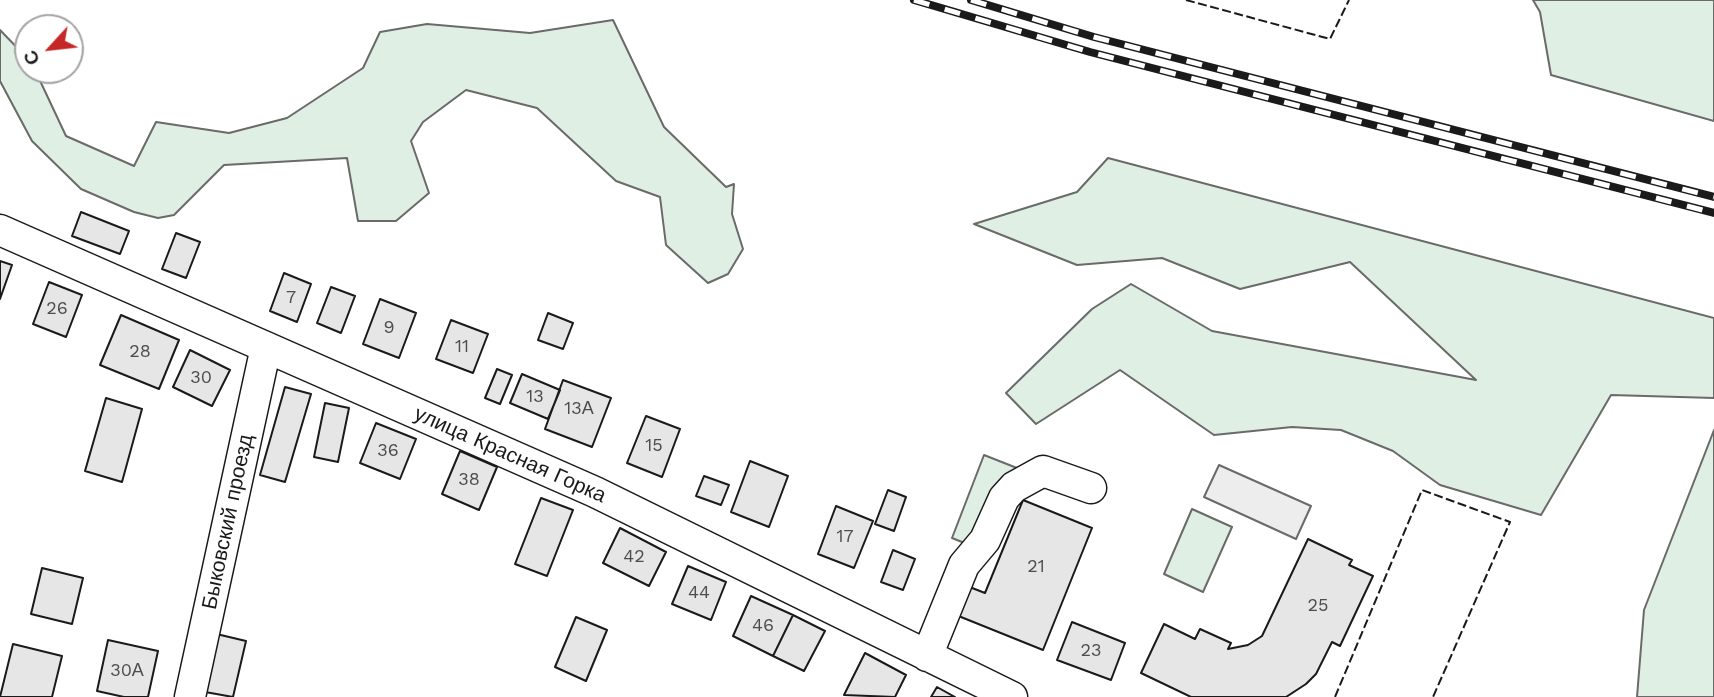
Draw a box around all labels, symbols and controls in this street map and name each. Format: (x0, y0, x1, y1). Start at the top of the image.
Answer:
north arrow (14, 14, 84, 84)
text: С (18, 47, 45, 69)
house number: 7 (286, 287, 296, 309)
house number: 26 (46, 298, 68, 320)
house number: 9 (383, 317, 395, 339)
house number: 11 (455, 336, 469, 358)
house number: 28 (129, 341, 151, 363)
house number: 30 (190, 367, 212, 389)
house number: 13 (526, 386, 544, 408)
house number: 13А (564, 398, 594, 420)
street label: улица Красная Горка (410, 401, 610, 509)
street label: Быковский проезд (197, 432, 259, 612)
house number: 15 (645, 435, 663, 457)
house number: 36 (377, 440, 399, 462)
house number: 38 (458, 469, 480, 491)
house number: 17 (836, 526, 854, 548)
house number: 42 (623, 546, 645, 568)
house number: 21 (1027, 556, 1045, 578)
house number: 44 (688, 582, 710, 604)
house number: 25 (1308, 595, 1328, 617)
house number: 46 (752, 615, 774, 637)
house number: 23 (1081, 640, 1101, 662)
house number: 30А (110, 660, 144, 682)

